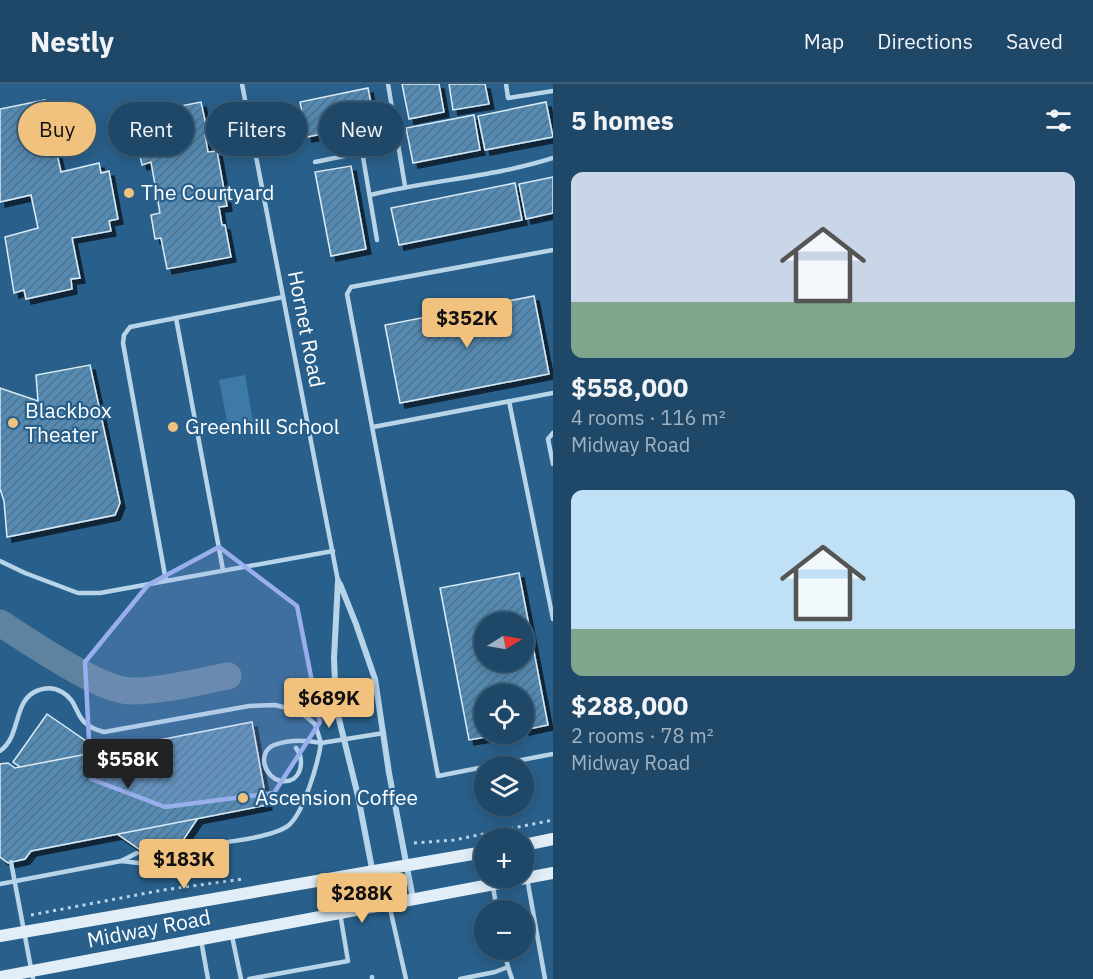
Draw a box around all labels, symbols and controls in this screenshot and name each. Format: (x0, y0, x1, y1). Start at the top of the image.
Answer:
text: Nestly (30, 23, 114, 60)
text: Map (804, 27, 844, 55)
text: Directions (877, 27, 973, 55)
text: Saved (1006, 27, 1063, 55)
chip: Buy (18, 102, 96, 156)
chip: Rent (108, 102, 194, 156)
chip: Filters (206, 102, 307, 156)
chip: New (319, 102, 404, 156)
text: 5 homes (571, 103, 674, 137)
icon: filters (1042, 104, 1075, 137)
place label: The Courtyard (141, 178, 274, 206)
marker: The Courtyard (122, 186, 136, 200)
icon: home (769, 211, 877, 319)
street label: Hornet Road (282, 268, 332, 390)
pin: $352K (425, 298, 509, 349)
text: $352K (436, 304, 498, 331)
text: $558,000 (571, 370, 688, 404)
place label: Blackbox Theater (25, 396, 112, 448)
text: 4 rooms · 116 m² (571, 404, 726, 431)
place label: Greenhill School (185, 412, 340, 440)
marker: Blackbox Theater (6, 416, 20, 430)
marker: Greenhill School (166, 420, 180, 434)
text: Midway Road (571, 431, 690, 458)
icon: home (769, 529, 877, 637)
north arrow (474, 612, 534, 672)
map controls (474, 612, 534, 960)
pin: $689K (287, 678, 371, 729)
text: $689K (298, 684, 360, 711)
button: locate (474, 684, 534, 744)
text: $288,000 (571, 688, 688, 722)
text: 2 rooms · 78 m² (571, 722, 714, 749)
pin: $558K (86, 739, 170, 790)
text: $558K (97, 745, 159, 772)
text: Midway Road (571, 749, 690, 776)
button: layers (474, 756, 534, 816)
place label: Ascension Coffee (255, 783, 418, 811)
marker: Ascension Coffee (236, 791, 250, 805)
button: + (474, 828, 534, 888)
pin: $183K (142, 839, 226, 890)
text: $183K (153, 845, 215, 872)
pin: $288K (320, 873, 404, 924)
text: $288K (331, 879, 393, 906)
button: − (474, 900, 534, 960)
street label: Midway Road (85, 902, 213, 954)

